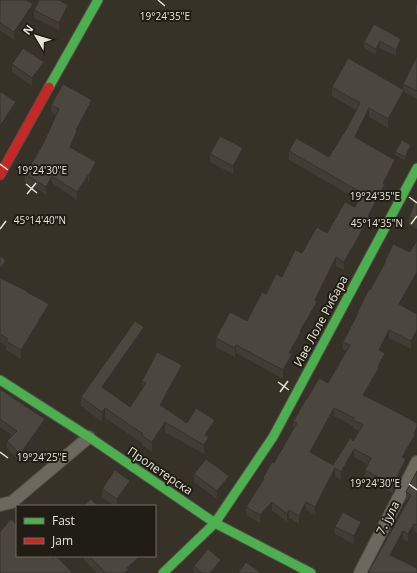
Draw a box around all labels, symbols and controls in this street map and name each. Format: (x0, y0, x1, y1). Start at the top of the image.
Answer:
text: 19°24'35"E (140, 9, 190, 23)
north arrow (16, 16, 56, 56)
text: N (19, 21, 36, 38)
text: 19°24'30"E (17, 163, 67, 177)
text: 19°24'35"E (350, 189, 400, 203)
text: 45°14'40"N (14, 213, 66, 227)
text: 45°14'35"N (351, 216, 403, 230)
street label: Иве Лоле Рибара (289, 272, 352, 369)
street label: Пролетерска (124, 442, 196, 499)
text: 19°24'25"E (17, 450, 67, 464)
text: 19°24'30"E (350, 476, 400, 490)
street label: 7. јула (372, 498, 403, 538)
legend (16, 505, 156, 557)
text: Fast (52, 512, 75, 529)
text: Jam (51, 532, 73, 549)

